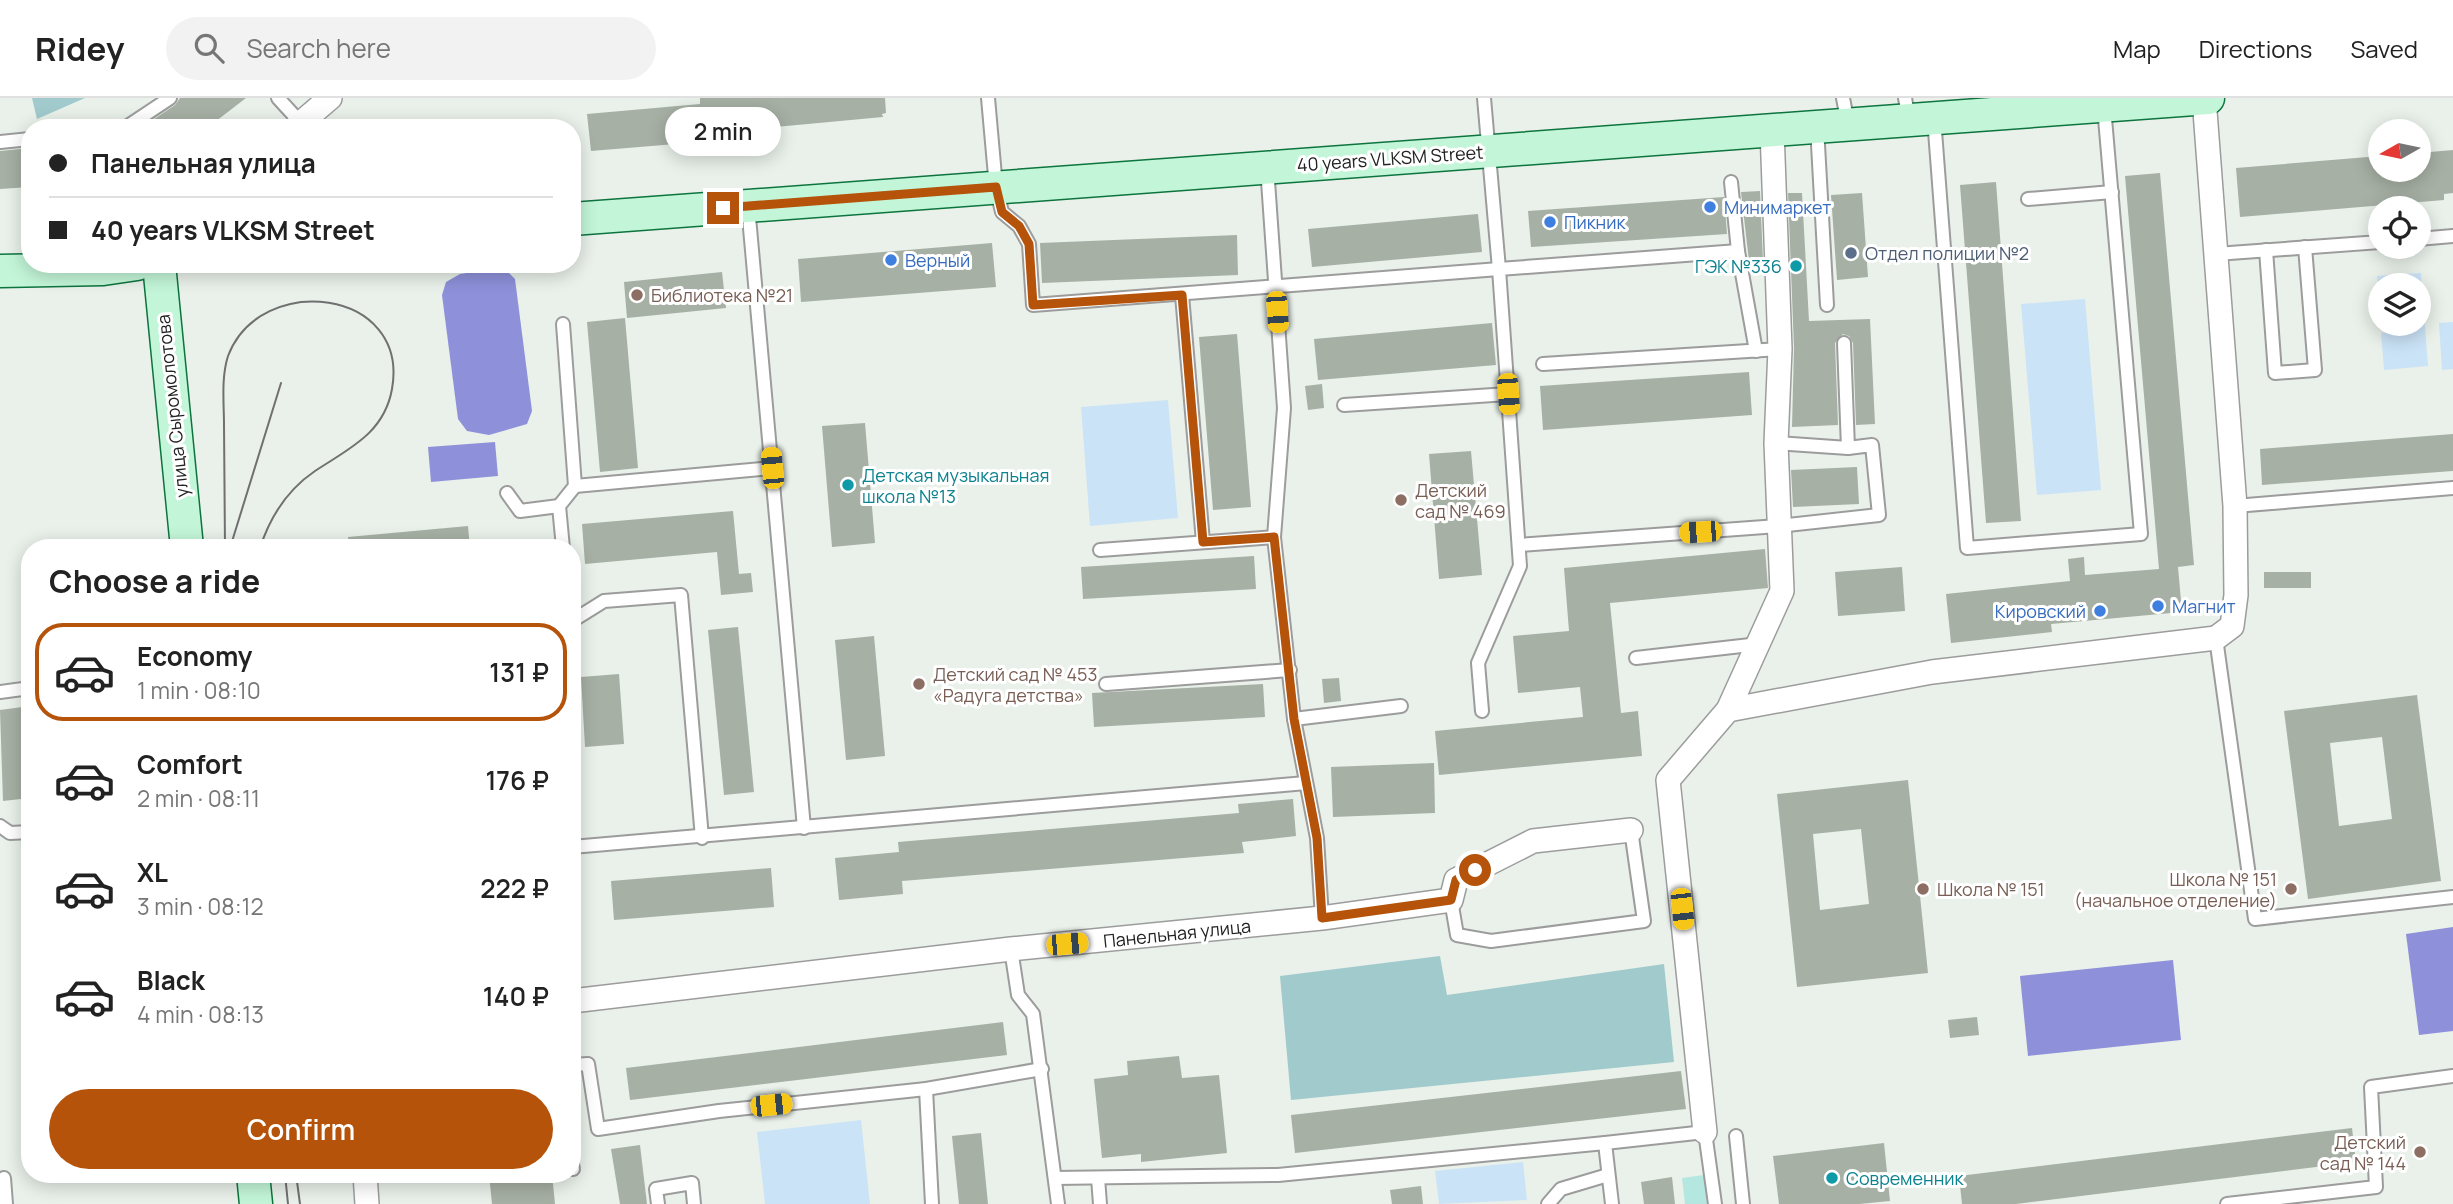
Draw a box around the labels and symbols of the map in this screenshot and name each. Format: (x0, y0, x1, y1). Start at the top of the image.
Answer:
callout: 2 min (665, 106, 781, 155)
north arrow (2368, 119, 2431, 182)
street label: 40 years VLKSM Street (1296, 140, 1484, 176)
route end (707, 192, 739, 224)
place label: Минимаркет (1724, 195, 1831, 219)
marker: Минимаркет (1702, 199, 1718, 215)
place label: Пикник (1564, 210, 1626, 234)
marker: Пикник (1542, 214, 1558, 230)
place label: Отдел полиции №2 (1865, 241, 2029, 265)
marker: Отдел полиции №2 (1843, 245, 1859, 261)
place label: Верный (905, 248, 970, 272)
marker: Верный (883, 252, 899, 268)
place label: ГЭК №336 (1695, 254, 1782, 278)
marker: ГЭК №336 (1788, 258, 1804, 274)
place label: Библиотека №21 (651, 283, 793, 307)
marker: Библиотека №21 (629, 287, 645, 303)
car (1266, 290, 1289, 334)
street label: улица Сыромолотова (150, 313, 194, 499)
car (1497, 372, 1520, 416)
car (760, 446, 785, 490)
place label: Детская музыкальная школа №13 (862, 463, 1049, 508)
marker: Детская музыкальная школа №13 (840, 477, 856, 493)
place label: Детский сад № 469 (1415, 478, 1506, 523)
marker: Детский сад № 469 (1393, 492, 1409, 508)
car (1679, 520, 1722, 544)
place label: Магнит (2172, 594, 2236, 618)
marker: Магнит (2150, 598, 2166, 614)
place label: Кировский (1995, 599, 2086, 623)
marker: Кировский (2092, 603, 2108, 619)
place label: Детский сад № 453 «Радуга детства» (933, 662, 1097, 707)
marker: Детский сад № 453 «Радуга детства» (911, 676, 927, 692)
route start (1459, 854, 1491, 886)
place label: Школа № 151 (начальное отделение) (2074, 867, 2277, 912)
place label: Школа № 151 (1937, 877, 2045, 901)
marker: Школа № 151 (1915, 881, 1931, 897)
marker: Школа № 151 (начальное отделение) (2283, 881, 2299, 897)
car (1670, 887, 1695, 931)
street label: Панельная улица (1102, 913, 1252, 953)
car (1046, 932, 1089, 956)
car (750, 1092, 793, 1118)
place label: Детский сад № 144 (2320, 1130, 2406, 1175)
marker: Детский сад № 144 (2412, 1144, 2428, 1160)
place label: Современник (1846, 1166, 1965, 1190)
marker: Современник (1824, 1170, 1840, 1186)

